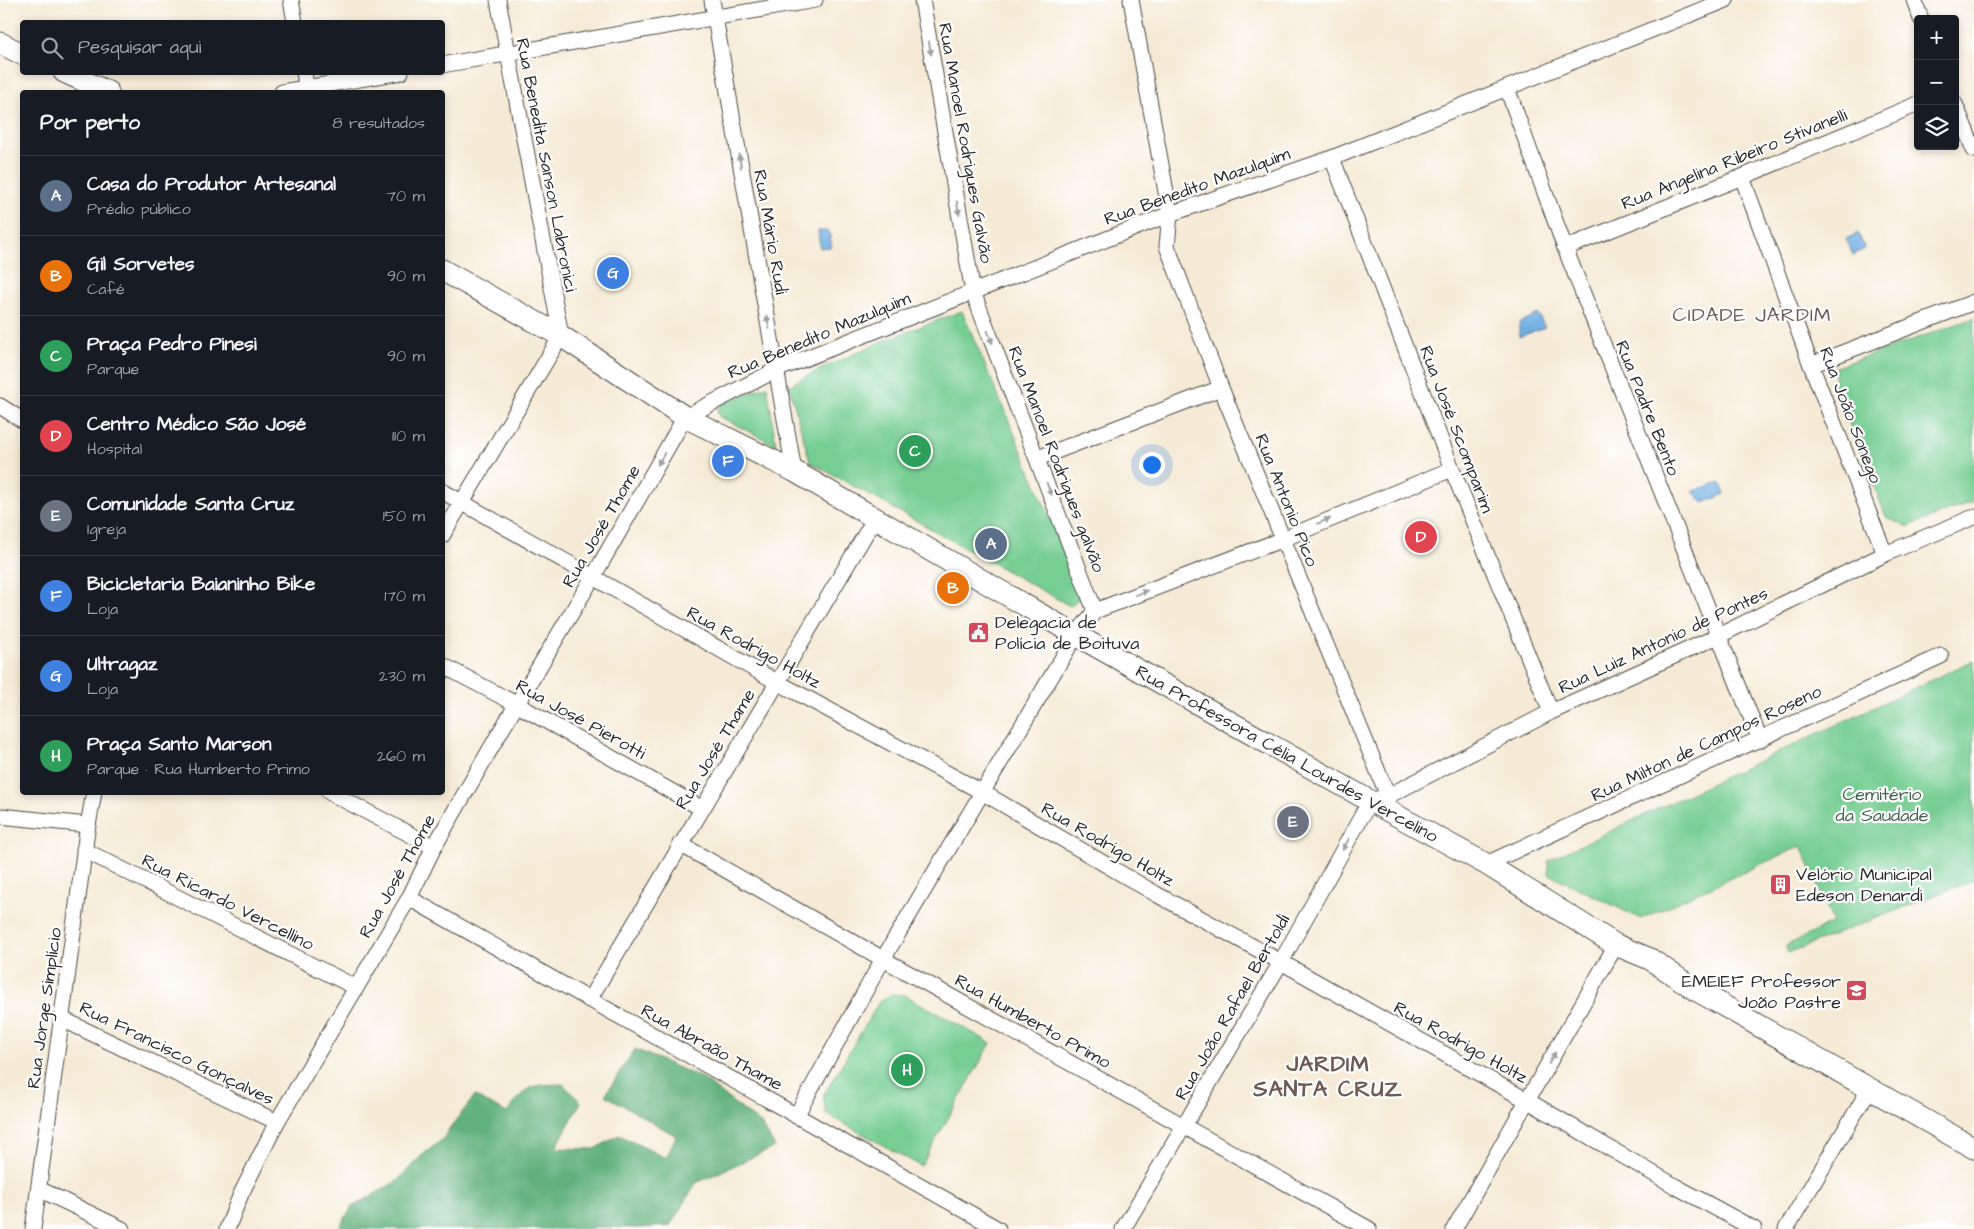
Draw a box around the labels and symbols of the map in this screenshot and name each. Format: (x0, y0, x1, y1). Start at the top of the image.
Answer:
street label: Rua Manoel Rodrigues Galvão (931, 21, 999, 265)
street label: Rua Benedita Sanson Labronici (510, 36, 583, 294)
one-way arrow (927, 40, 935, 56)
street label: Rua Angelina Ribeiro Stivanelli (1618, 103, 1851, 217)
street label: Rua Benedito Mazulquim (1101, 141, 1294, 232)
one-way arrow (736, 153, 744, 169)
street label: Rua Mário Rudi (747, 168, 794, 297)
one-way arrow (955, 201, 963, 217)
pin: G (597, 254, 629, 292)
street label: Rua Benedito Mazulquim (724, 286, 914, 385)
district label: CIDADE JARDIM (1673, 301, 1831, 329)
one-way arrow (763, 313, 771, 329)
one-way arrow (986, 330, 994, 345)
street label: Rua Padre Bento (1609, 337, 1686, 480)
street label: Rua Manoel Rodrigues galvão (1001, 342, 1111, 576)
street label: Rua José Scomparim (1413, 342, 1500, 516)
street label: Rua João Sonego (1812, 343, 1888, 487)
street label: Rua Antonio Pico (1249, 430, 1325, 570)
pin: C (899, 432, 931, 470)
pin: F (712, 442, 744, 480)
one-way arrow (657, 452, 665, 466)
your location (1139, 452, 1165, 478)
street label: Rua José Thome (556, 460, 647, 592)
one-way arrow (1045, 482, 1053, 497)
one-way arrow (1317, 517, 1332, 525)
pin: D (1405, 518, 1437, 556)
pin: A (975, 525, 1007, 563)
pin: B (937, 569, 969, 607)
street label: Rua Luiz Antonio de Pontes (1554, 581, 1772, 700)
one-way arrow (1133, 589, 1148, 597)
street label: Rua Rodrigo Holtz (682, 600, 825, 696)
place label: Delegacia de Polícia de Boituva (995, 610, 1139, 656)
public building icon: Delegacia de Polícia de Boituva (967, 620, 991, 644)
street label: Rua Professora Célia Lourdes Vercelino (1131, 659, 1442, 849)
street label: Rua José Pierotti (511, 673, 651, 766)
street label: Rua Milton de Campos Roseno (1587, 679, 1826, 808)
street label: Rua José Thame (669, 684, 762, 814)
park label: Cemitério da Saudade (1836, 782, 1929, 828)
street label: Rua Rodrigo Holtz (1036, 796, 1179, 894)
pin: E (1277, 803, 1309, 841)
street label: Rua José Thome (353, 810, 442, 943)
one-way arrow (1342, 836, 1350, 851)
street label: Rua Ricardo Vercellino (137, 848, 318, 957)
place label: Velório Municipal Edeson Denardi (1796, 862, 1932, 908)
building icon: Velório Municipal Edeson Denardi (1768, 872, 1792, 896)
street label: Rua João Rafael Bertoldi (1169, 910, 1296, 1105)
street label: Rua Jorge Simplício (21, 926, 69, 1090)
street label: Rua Humberto Primo (950, 968, 1115, 1075)
place label: EMEIEF Professor João Pastre (1682, 969, 1841, 1015)
school or university icon: EMEIEF Professor João Pastre (1845, 979, 1869, 1003)
street label: Rua Francisco Gonçalves (75, 995, 278, 1112)
street label: Rua Rodrigo Holtz (1389, 995, 1532, 1091)
street label: Rua Abraão Thame (636, 998, 787, 1097)
district label: JARDIM SANTA CRUZ (1252, 1049, 1403, 1105)
pin: H (891, 1051, 923, 1089)
one-way arrow (1547, 1051, 1556, 1065)

